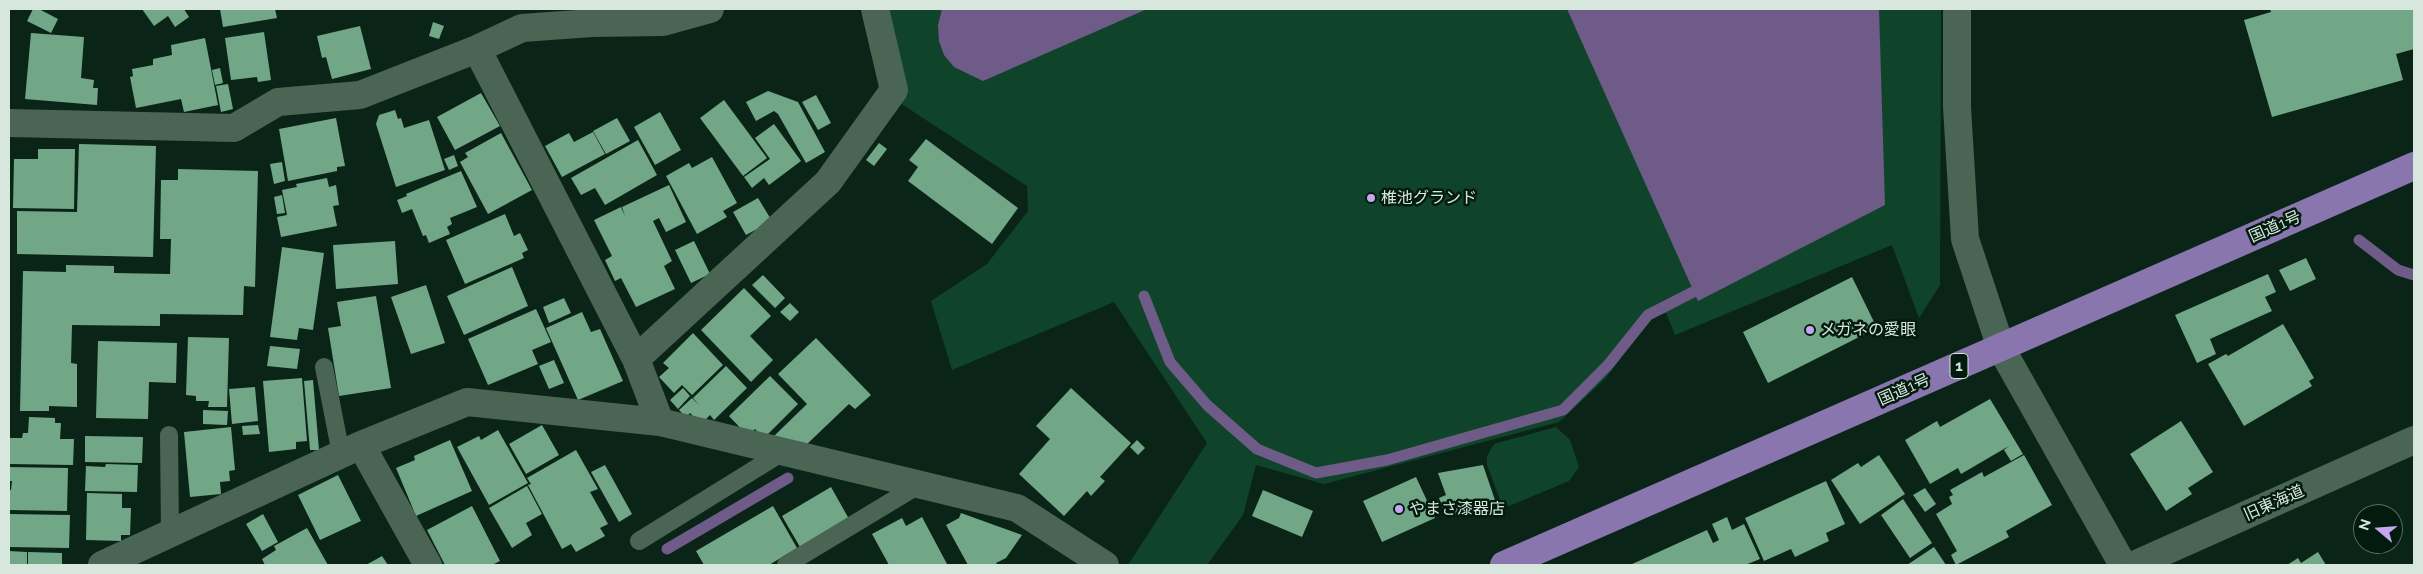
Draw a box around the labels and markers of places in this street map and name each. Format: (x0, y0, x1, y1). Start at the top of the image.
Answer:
place label: 椎池グランド (1381, 188, 1477, 208)
marker: 椎池グランド (1365, 192, 1377, 204)
place label: メガネの愛眼 (1820, 320, 1916, 340)
marker: メガネの愛眼 (1804, 324, 1816, 336)
place label: やまさ漆器店 (1409, 499, 1505, 519)
marker: やまさ漆器店 (1393, 503, 1405, 515)

